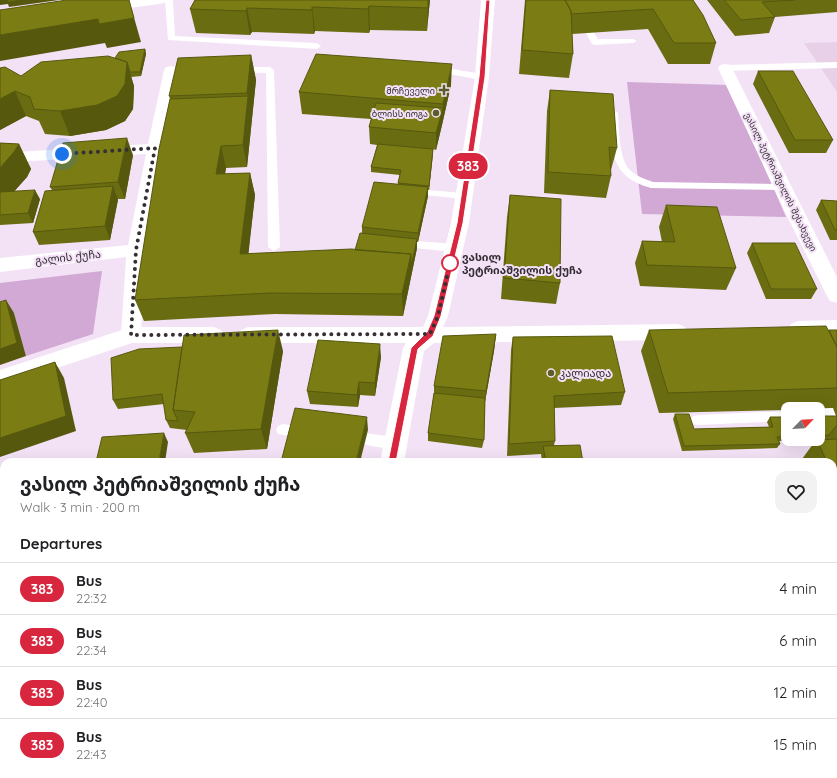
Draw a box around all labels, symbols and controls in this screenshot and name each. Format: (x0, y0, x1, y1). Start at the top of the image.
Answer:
marker: მრჩეველი (438, 84, 450, 96)
place label: მრჩეველი (386, 85, 435, 97)
place label: ბლისს იოგა (372, 108, 428, 120)
marker: ბლისს იოგა (431, 108, 441, 118)
street label: ვასილ პეტრიაშვილის შესახვევი (742, 111, 819, 254)
your location (52, 144, 72, 164)
line badge: 383 (445, 153, 491, 179)
text: 383 (457, 157, 479, 175)
street label: გალის ქუჩა (34, 247, 102, 267)
place label: ვასილ პეტრიაშვილის ქუჩა (462, 250, 582, 277)
marker: ვასილ პეტრიაშვილის ქუჩა (441, 254, 459, 272)
place label: კალიადა (559, 366, 611, 380)
marker: კალიადა (546, 368, 556, 378)
north arrow (781, 402, 825, 446)
map controls (781, 402, 825, 446)
button: heart (775, 471, 817, 513)
text: ვასილ პეტრიაშვილის ქუჩა (20, 472, 300, 496)
text: Walk · 3 min · 200 m (20, 499, 140, 515)
text: Departures (20, 534, 102, 553)
text: Bus (76, 571, 102, 590)
text: 4 min (779, 579, 817, 598)
text: 383 (31, 580, 53, 598)
text: 22:32 (76, 590, 107, 606)
text: Bus (76, 623, 102, 642)
text: 6 min (779, 631, 817, 650)
text: 383 (31, 632, 53, 650)
text: 22:34 (76, 642, 107, 658)
text: Bus (76, 675, 102, 694)
text: 12 min (773, 683, 817, 702)
text: 383 (31, 684, 53, 702)
text: 22:40 (76, 694, 107, 710)
text: Bus (76, 727, 102, 746)
text: 15 min (774, 735, 817, 754)
text: 383 (31, 736, 53, 754)
text: 22:43 (76, 746, 107, 762)

